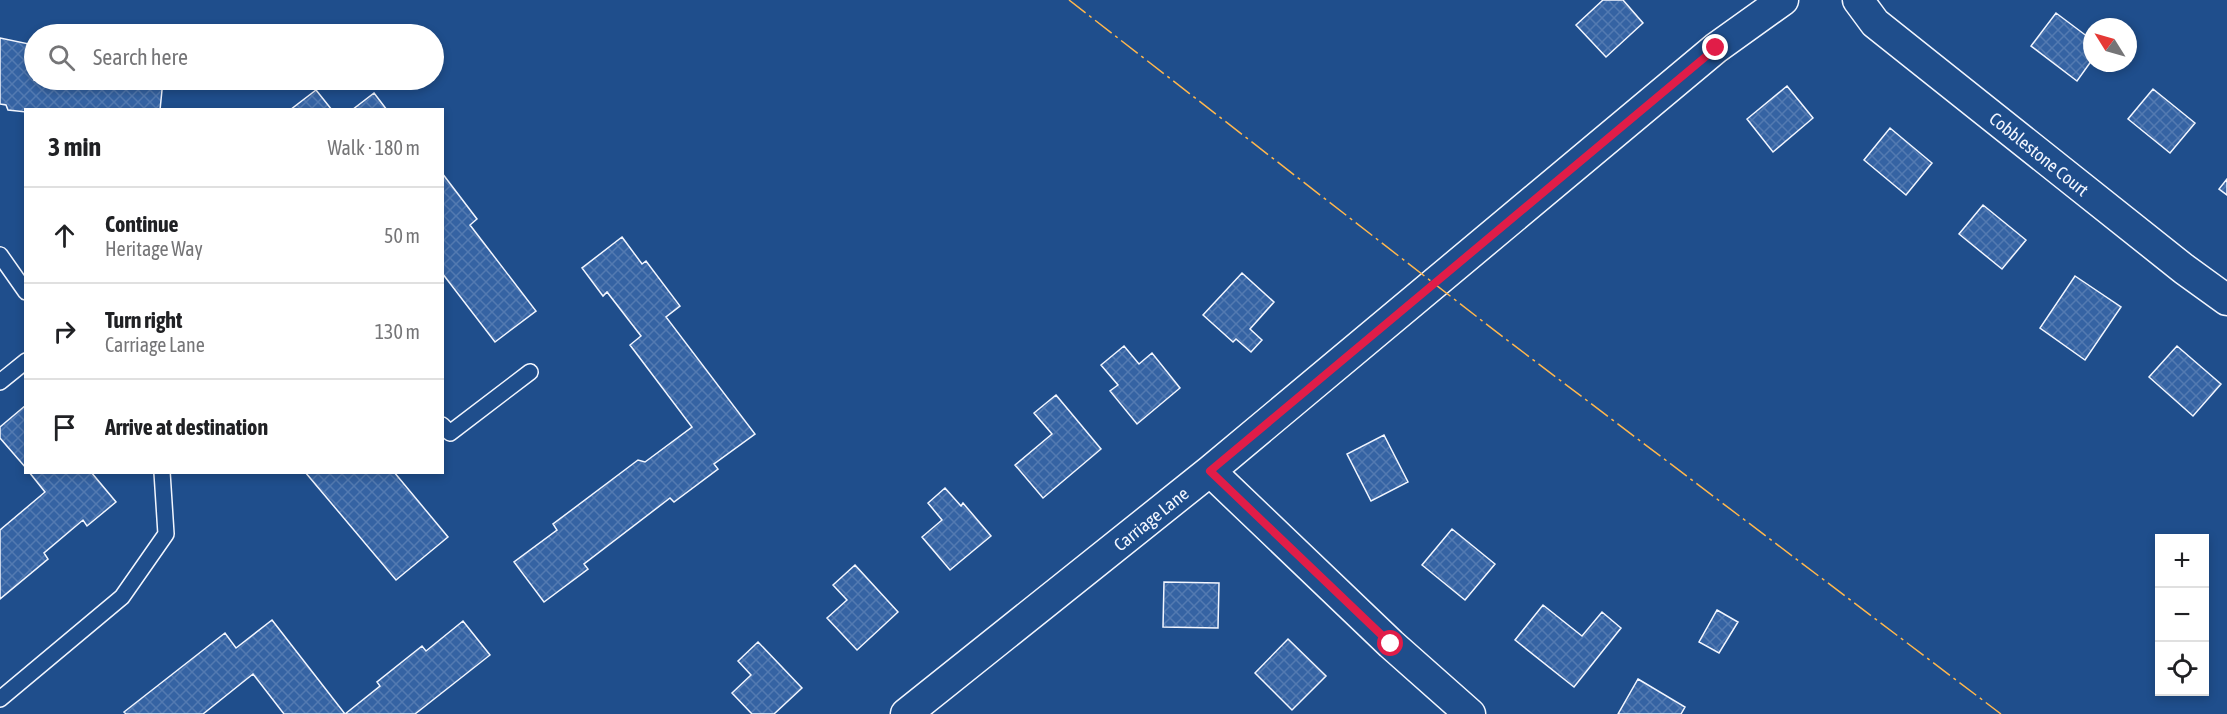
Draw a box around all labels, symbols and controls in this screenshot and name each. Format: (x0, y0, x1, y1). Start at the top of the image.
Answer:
north arrow (2083, 18, 2137, 72)
search box (24, 24, 444, 90)
route end (1702, 34, 1728, 60)
icon: search (45, 41, 78, 74)
text: Search here (93, 44, 188, 70)
street label: Cobblestone Court (1985, 108, 2093, 200)
text: 3 min (48, 132, 101, 162)
text: Walk · 180 m (328, 136, 420, 159)
text: Continue (105, 211, 179, 237)
icon: ahead (48, 219, 81, 252)
text: 50 m (384, 224, 420, 247)
text: Heritage Way (105, 237, 203, 260)
text: Turn right (105, 307, 182, 333)
icon: right (48, 315, 81, 348)
text: 130 m (375, 320, 420, 343)
text: Carriage Lane (105, 333, 205, 356)
icon: arrive (48, 411, 81, 444)
text: Arrive at destination (105, 414, 268, 440)
street label: Carriage Lane (1109, 483, 1193, 555)
map controls (2155, 534, 2209, 696)
button: + (2155, 534, 2209, 588)
button: − (2155, 588, 2209, 642)
route start (1377, 630, 1403, 656)
button: locate (2155, 642, 2209, 696)

